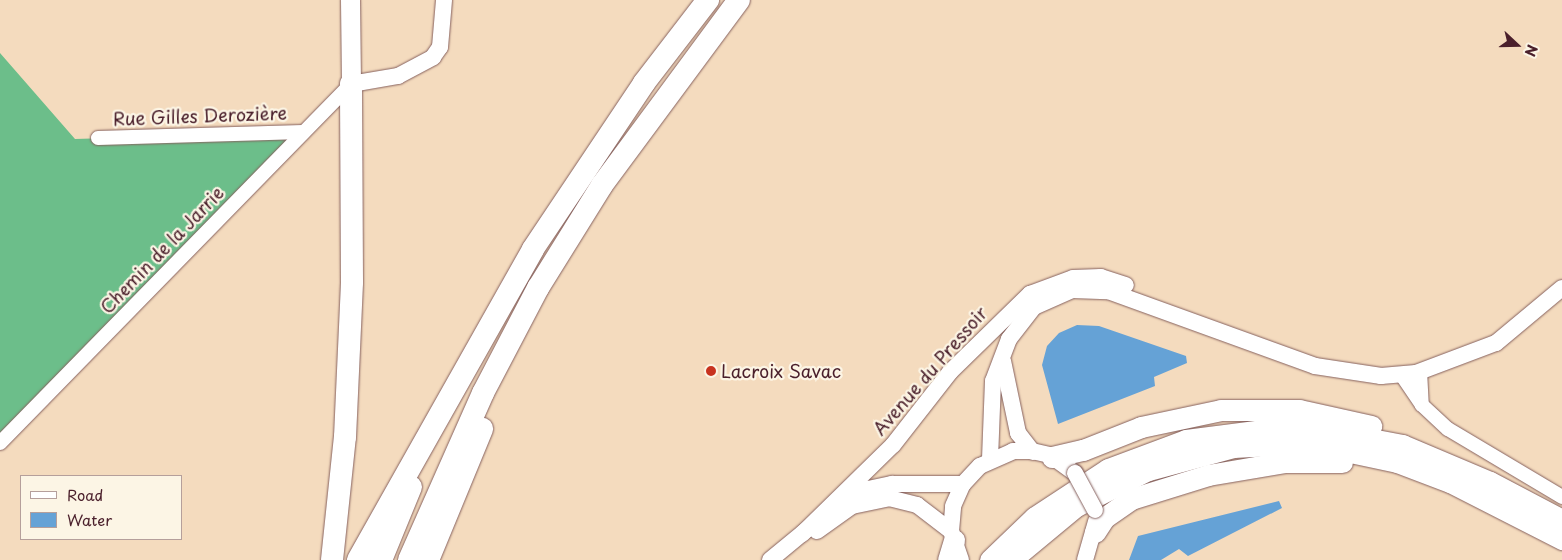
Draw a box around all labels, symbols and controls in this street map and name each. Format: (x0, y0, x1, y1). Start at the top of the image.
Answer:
north arrow (1492, 20, 1542, 70)
text: N (1520, 42, 1543, 59)
street label: Rue Gilles Derozière (111, 102, 289, 130)
street label: Chemin de la Jarrie (95, 181, 229, 319)
street label: Avenue du Pressoir (868, 302, 992, 440)
place label: Lacroix Savac (721, 360, 841, 382)
marker: Lacroix Savac (705, 365, 717, 377)
legend (20, 475, 182, 540)
text: Road (67, 483, 103, 506)
text: Water (67, 508, 112, 531)

